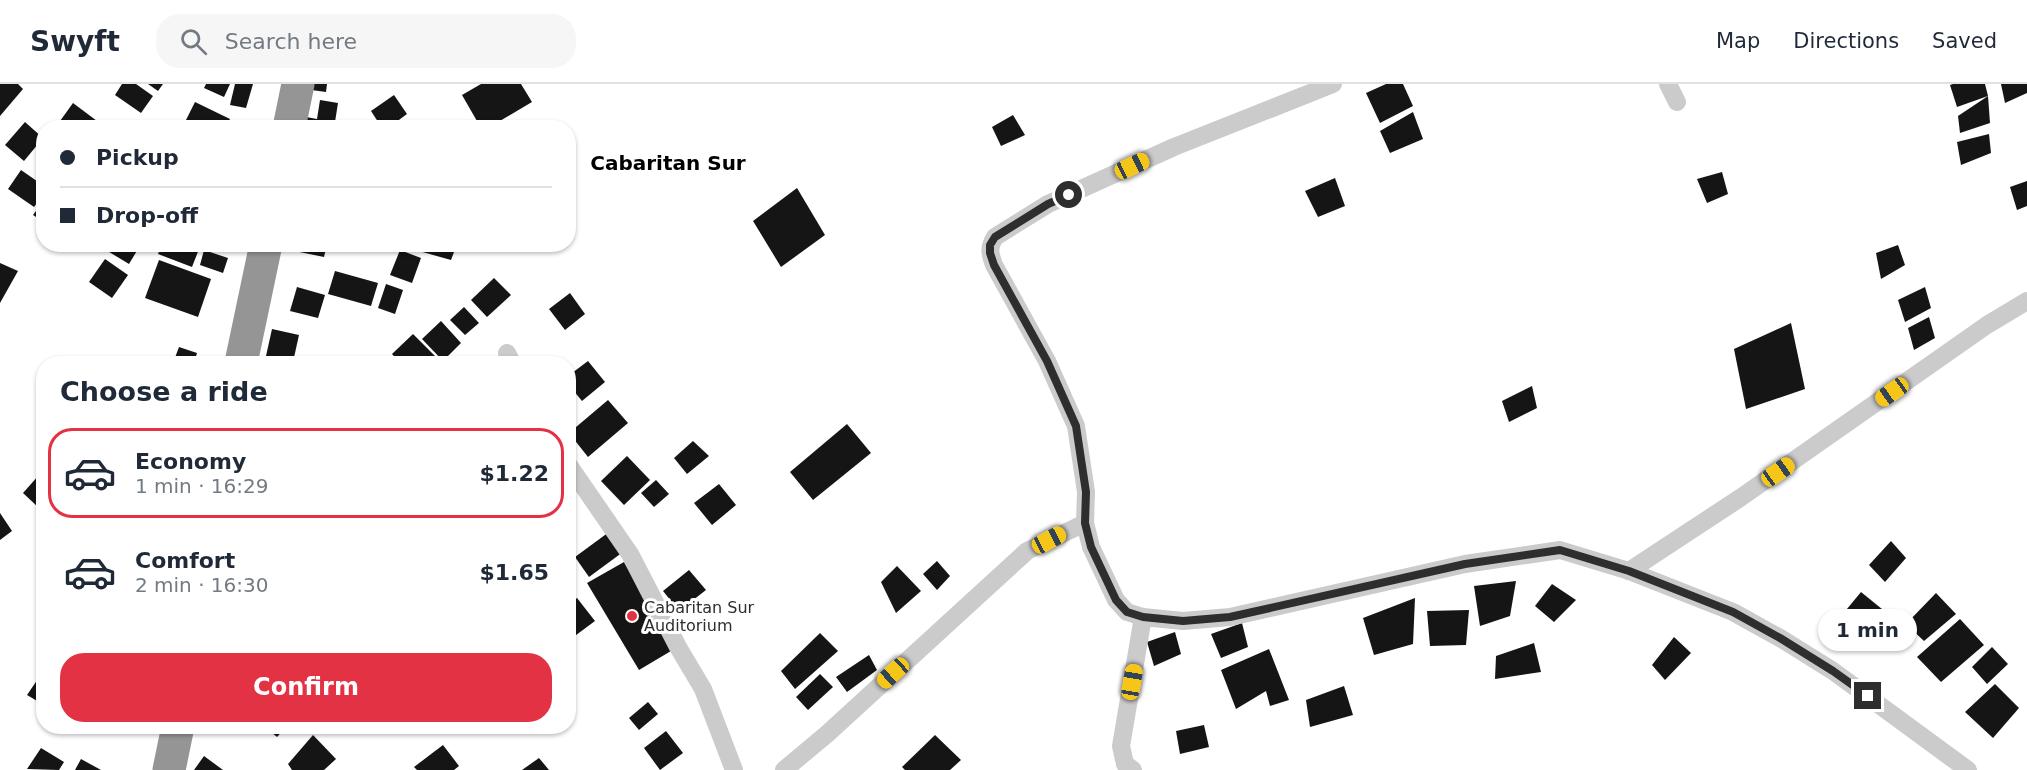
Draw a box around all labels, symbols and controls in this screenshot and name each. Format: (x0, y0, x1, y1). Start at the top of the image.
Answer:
search box (156, 14, 576, 68)
text: Swyft (30, 25, 120, 58)
icon: search (177, 25, 210, 58)
text: Search here (225, 29, 357, 54)
text: Map (1716, 29, 1760, 53)
text: Directions (1793, 29, 1899, 53)
text: Saved (1932, 29, 1997, 53)
text: Pickup (96, 145, 179, 170)
car (1112, 150, 1152, 182)
district label: Cabaritan Sur (590, 151, 746, 175)
route start (1055, 181, 1082, 208)
text: Drop-off (96, 203, 198, 228)
car (1872, 374, 1912, 410)
text: Choose a ride (60, 376, 268, 407)
icon: car (63, 446, 117, 500)
text: Economy (135, 449, 246, 474)
car (1758, 454, 1798, 490)
text: $1.22 (479, 461, 549, 486)
text: 1 min · 16:29 (135, 474, 269, 498)
car (1029, 524, 1069, 556)
icon: car (63, 545, 117, 599)
text: Comfort (135, 548, 235, 573)
text: $1.65 (479, 560, 549, 585)
text: 2 min · 16:30 (135, 573, 269, 597)
place label: Cabaritan Sur Auditorium (644, 598, 755, 635)
marker: Cabaritan Sur Auditorium (625, 609, 639, 623)
callout: 1 min (1818, 609, 1918, 651)
text: 1 min (1836, 618, 1899, 642)
button: Confirm (60, 653, 552, 722)
car (874, 654, 912, 692)
car (1120, 663, 1144, 701)
route end (1854, 682, 1881, 709)

